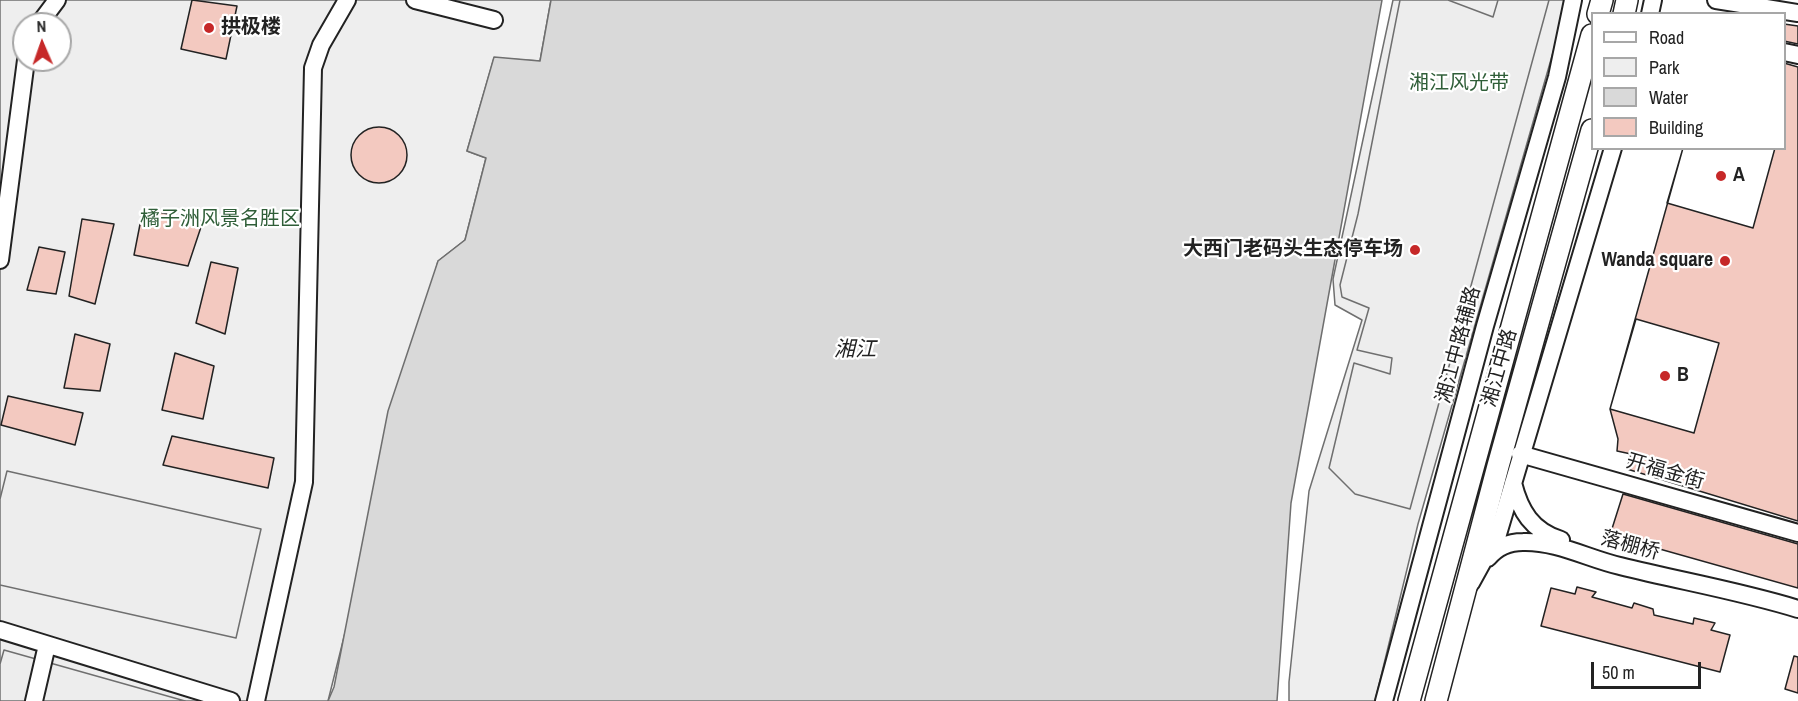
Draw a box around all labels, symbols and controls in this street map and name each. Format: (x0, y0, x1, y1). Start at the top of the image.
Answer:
north arrow (12, 12, 72, 72)
legend (1591, 12, 1786, 150)
text: N (36, 15, 47, 37)
place label: 拱极楼 (221, 16, 281, 40)
marker: 拱极楼 (202, 21, 216, 35)
text: Road (1649, 25, 1684, 50)
text: Park (1649, 55, 1679, 80)
park label: 湘江风光带 (1409, 72, 1509, 96)
text: Water (1649, 85, 1688, 110)
text: Building (1649, 115, 1703, 140)
place label: A (1733, 164, 1745, 188)
marker: A (1714, 169, 1728, 183)
park label: 橘子洲风景名胜区 (140, 208, 300, 232)
place label: 大西门老码头生态停车场 (1183, 238, 1403, 262)
marker: 大西门老码头生态停车场 (1408, 243, 1422, 257)
place label: Wanda square (1602, 249, 1713, 273)
marker: Wanda square (1718, 254, 1732, 268)
street label: 湘江中路辅路 (1432, 284, 1486, 406)
street label: 湘江中路 (1477, 326, 1523, 410)
water label: 湘江 (834, 337, 876, 363)
place label: B (1677, 364, 1689, 388)
marker: B (1658, 369, 1672, 383)
street label: 开福金街 (1623, 449, 1707, 495)
street label: 落棚桥 (1598, 527, 1662, 565)
scale bar (1594, 650, 1704, 688)
text: 50 m (1602, 660, 1635, 685)

